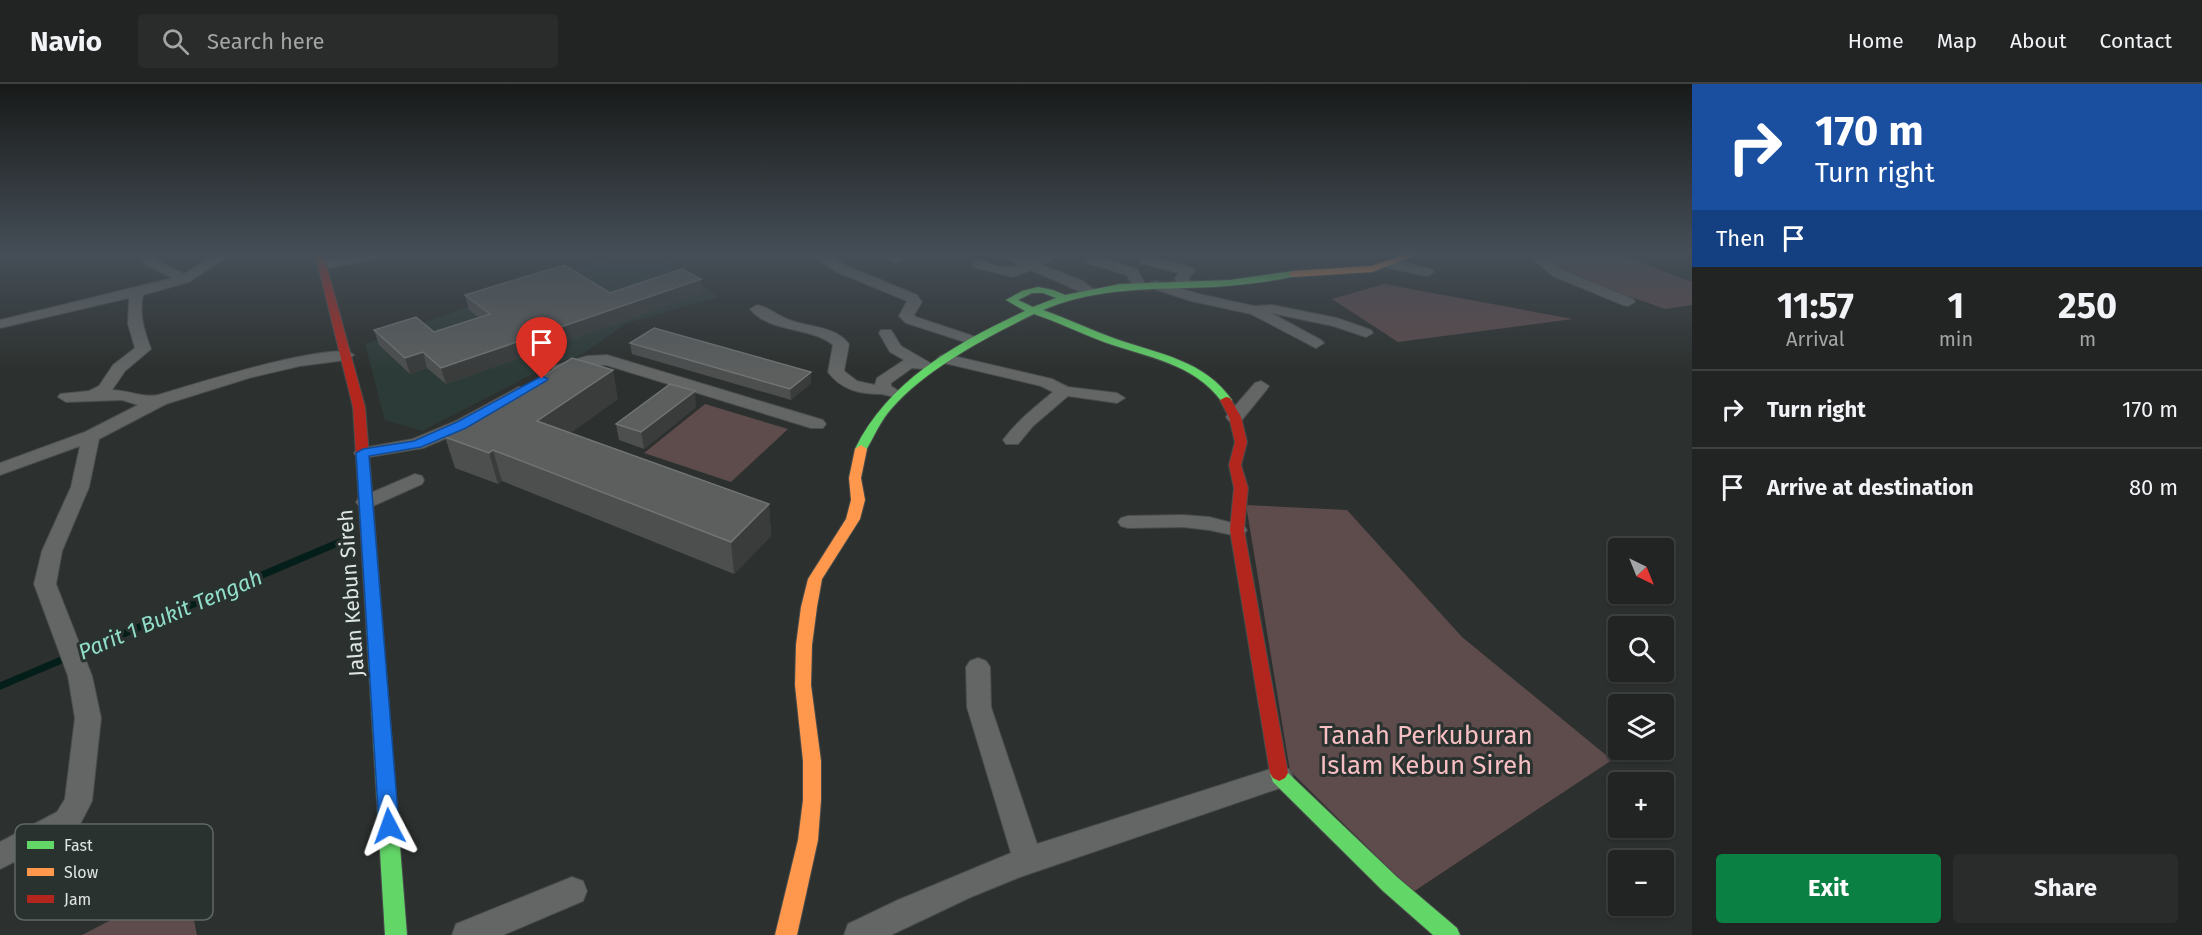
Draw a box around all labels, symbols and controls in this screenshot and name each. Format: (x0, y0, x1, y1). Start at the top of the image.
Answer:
search box (138, 14, 558, 68)
text: Navio (30, 25, 102, 58)
icon: search (159, 25, 192, 58)
text: Search here (207, 28, 325, 55)
text: Home (1848, 28, 1904, 54)
text: Map (1937, 28, 1977, 54)
text: About (2010, 28, 2067, 54)
text: Contact (2100, 28, 2172, 54)
text: 170 m (1815, 106, 1924, 156)
icon: right (1716, 108, 1794, 186)
text: Turn right (1815, 157, 1935, 189)
icon: arrive (1777, 222, 1810, 255)
text: Then (1716, 225, 1765, 252)
text: 11:57 (1777, 284, 1854, 328)
text: 1 (1948, 284, 1964, 328)
text: 250 (2058, 284, 2117, 328)
pin (516, 317, 567, 379)
icon: arrive (525, 326, 558, 359)
text: Arrival (1786, 327, 1845, 351)
text: min (1939, 327, 1973, 351)
text: m (2079, 327, 2096, 351)
icon: right (1716, 393, 1749, 426)
text: Turn right (1767, 396, 1866, 423)
text: 170 m (2122, 396, 2178, 423)
icon: arrive (1716, 471, 1749, 504)
text: Arrive at destination (1767, 474, 1974, 501)
text: 80 m (2129, 474, 2178, 501)
street label: Jalan Kebun Sireh (332, 508, 370, 678)
north arrow (1608, 538, 1674, 604)
map controls (1608, 538, 1674, 916)
water label: Parit 1 Bukit Tengah (74, 563, 266, 665)
button: search (1608, 616, 1674, 682)
button: layers (1608, 694, 1674, 760)
park label: Tanah Perkuburan Islam Kebun Sireh (1319, 720, 1533, 781)
button: + (1608, 772, 1674, 838)
position arrow (357, 794, 421, 858)
legend (15, 824, 213, 920)
text: Fast (64, 836, 93, 855)
button: − (1608, 850, 1674, 916)
button: Exit (1716, 854, 1941, 923)
button: Share (1953, 854, 2178, 923)
text: Slow (64, 863, 99, 882)
text: Jam (64, 890, 91, 909)

